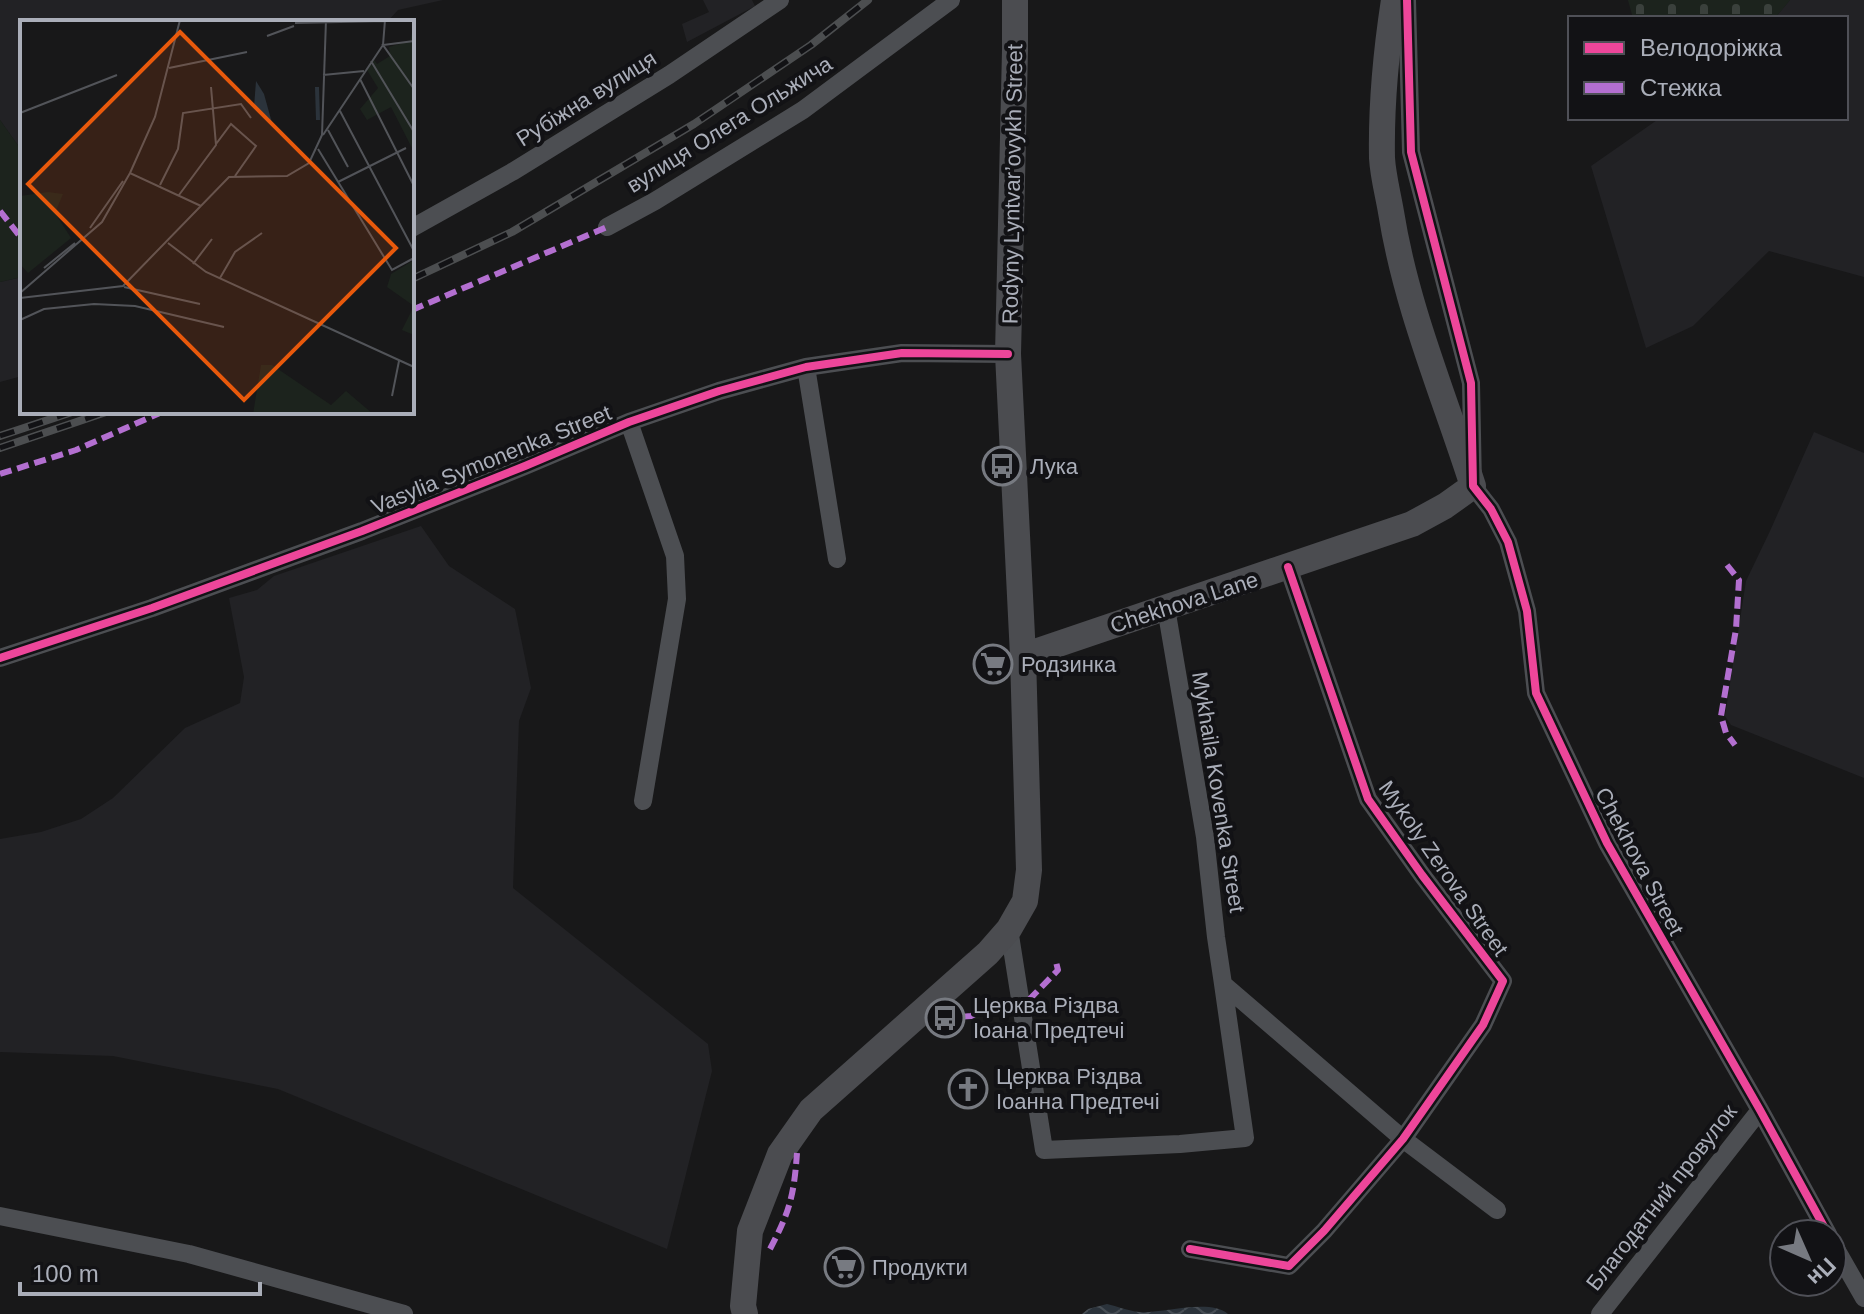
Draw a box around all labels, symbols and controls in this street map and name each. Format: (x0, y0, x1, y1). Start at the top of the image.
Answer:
legend (1568, 16, 1848, 120)
inset map (20, 20, 414, 414)
text: Велодоріжка (1640, 34, 1783, 61)
street label: Rodyny Lyntvar’ovykh Street (998, 44, 1027, 324)
street label: Рубіжна вулиця (512, 45, 661, 151)
street label: вулиця Олега Ольжича (622, 51, 837, 198)
text: Стежка (1640, 74, 1722, 101)
street label: Vasylia Symonenka Street (368, 400, 615, 519)
bus stop icon: Лука (981, 445, 1023, 487)
place label: Лука (1030, 454, 1079, 479)
street label: Chekhova Lane (1107, 567, 1261, 638)
supermarket icon: Родзинка (972, 643, 1014, 685)
place label: Родзинка (1021, 652, 1117, 677)
street label: Mykhaila Kovenka Street (1187, 670, 1250, 914)
street label: Mykoly Zerova Street (1374, 776, 1513, 961)
street label: Chekhova Street (1590, 783, 1689, 939)
place label: Церква Різдва Іоана Предтечі (973, 993, 1124, 1043)
bus stop icon: Церква Різдва Іоана Предтечі (924, 997, 966, 1039)
place label: Церква Різдва Іоанна Предтечі (996, 1064, 1160, 1114)
church icon: Церква Різдва Іоанна Предтечі (947, 1068, 989, 1110)
street label: Благодатний провулок (1581, 1099, 1742, 1295)
north arrow (1768, 1218, 1848, 1298)
scale bar (20, 1246, 260, 1296)
supermarket icon: Продукти (823, 1246, 865, 1288)
text: Пн (1803, 1253, 1841, 1291)
place label: Продукти (872, 1255, 968, 1280)
text: 100 m (32, 1260, 99, 1287)

